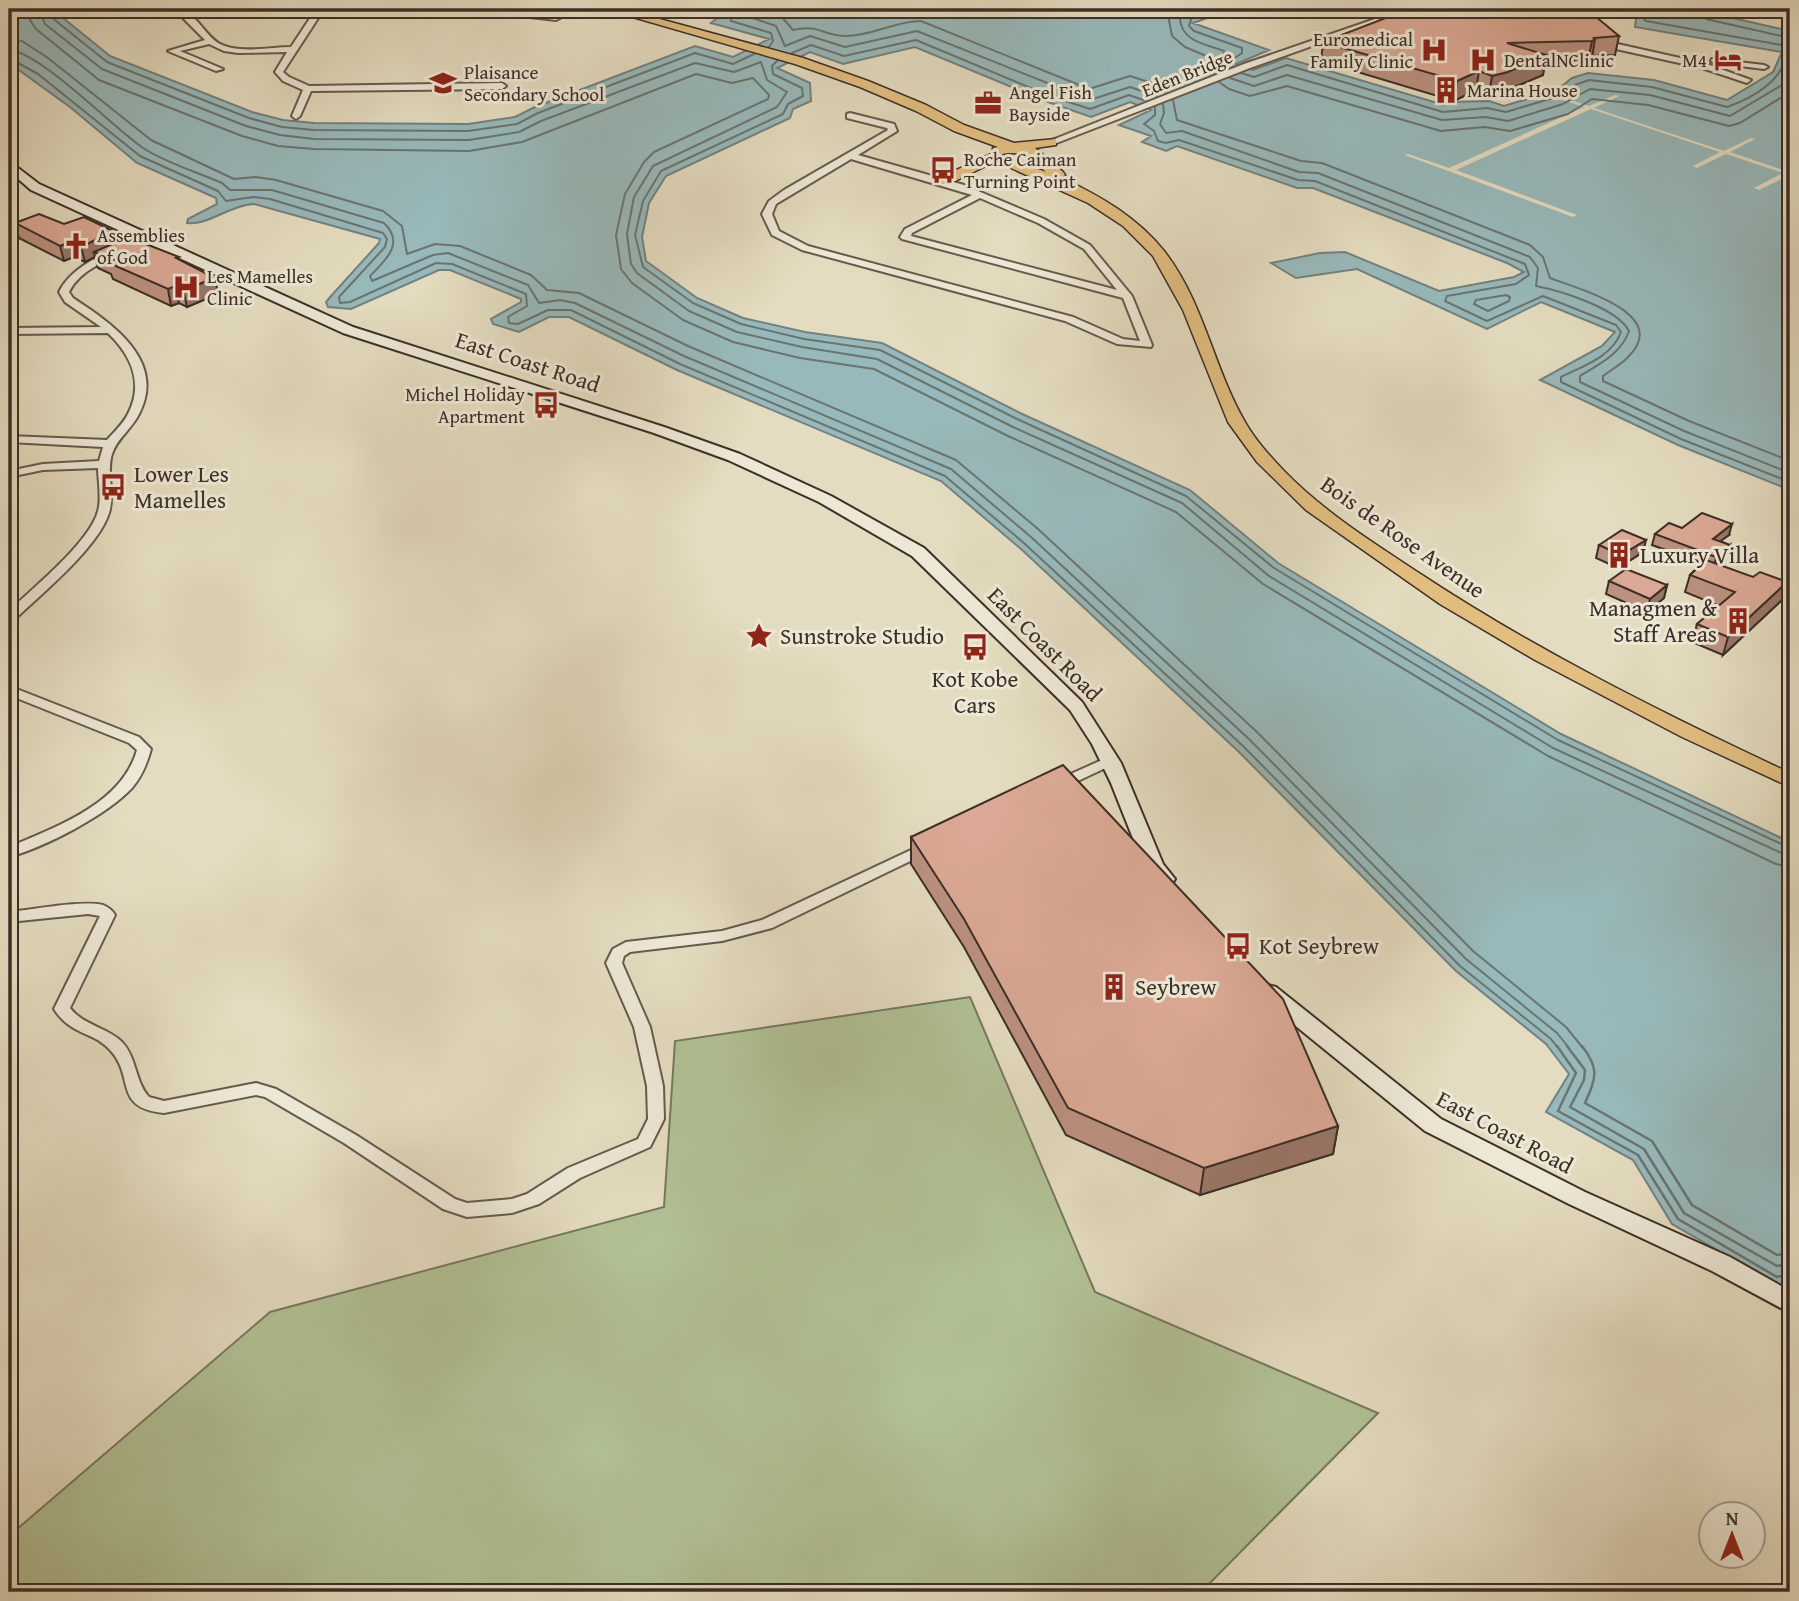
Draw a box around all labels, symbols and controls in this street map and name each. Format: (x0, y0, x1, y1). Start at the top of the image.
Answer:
place label: Euromedical Family Clinic (1310, 25, 1413, 75)
hospital icon: Euromedical Family Clinic (1419, 35, 1449, 65)
street label: Eden Bridge (1137, 42, 1237, 104)
hospital icon: DentalNClinic (1468, 45, 1498, 75)
hotel icon: M4 (1713, 45, 1743, 75)
place label: DentalNClinic (1504, 46, 1614, 74)
place label: M4 (1682, 46, 1707, 74)
place label: Plaisance Secondary School (464, 58, 604, 108)
school or university icon: Plaisance Secondary School (428, 68, 458, 98)
building icon: Marina House (1431, 75, 1461, 105)
place label: Marina House (1467, 76, 1578, 104)
place label: Angel Fish Bayside (1009, 78, 1092, 128)
office icon: Angel Fish Bayside (973, 88, 1003, 118)
place label: Roche Caiman Turning Point (964, 145, 1077, 195)
bus stop icon: Roche Caiman Turning Point (928, 155, 958, 185)
place label: Assemblies of God (97, 221, 185, 271)
church icon: Assemblies of God (61, 231, 91, 261)
place label: Les Mamelles Clinic (207, 262, 313, 312)
hospital icon: Les Mamelles Clinic (171, 272, 201, 302)
street label: East Coast Road (452, 323, 605, 401)
place label: Michel Holiday Apartment (405, 380, 526, 430)
bus stop icon: Michel Holiday Apartment (531, 390, 561, 420)
place label: Lower Les Mamelles (134, 457, 229, 516)
street label: Bois de Rose Avenue (1314, 467, 1492, 606)
bus stop icon: Lower Les Mamelles (98, 472, 128, 502)
place label: Luxury Villa (1640, 538, 1759, 571)
building icon: Luxury Villa (1604, 540, 1634, 570)
street label: East Coast Road (981, 579, 1111, 709)
place label: Managmen & Staff Areas (1589, 591, 1717, 650)
building icon: Managmen & Staff Areas (1723, 606, 1753, 636)
place label: Sunstroke Studio (780, 619, 944, 652)
place icon: Sunstroke Studio (744, 621, 774, 651)
bus stop icon: Kot Kobe Cars (960, 632, 990, 662)
place label: Kot Kobe Cars (932, 662, 1018, 721)
place label: Kot Seybrew (1259, 929, 1380, 962)
bus stop icon: Kot Seybrew (1223, 931, 1253, 961)
place label: Seybrew (1135, 970, 1217, 1003)
building icon: Seybrew (1099, 972, 1129, 1002)
street label: East Coast Road (1431, 1082, 1580, 1182)
north arrow (1698, 1500, 1768, 1570)
text: N (1726, 1504, 1739, 1532)

